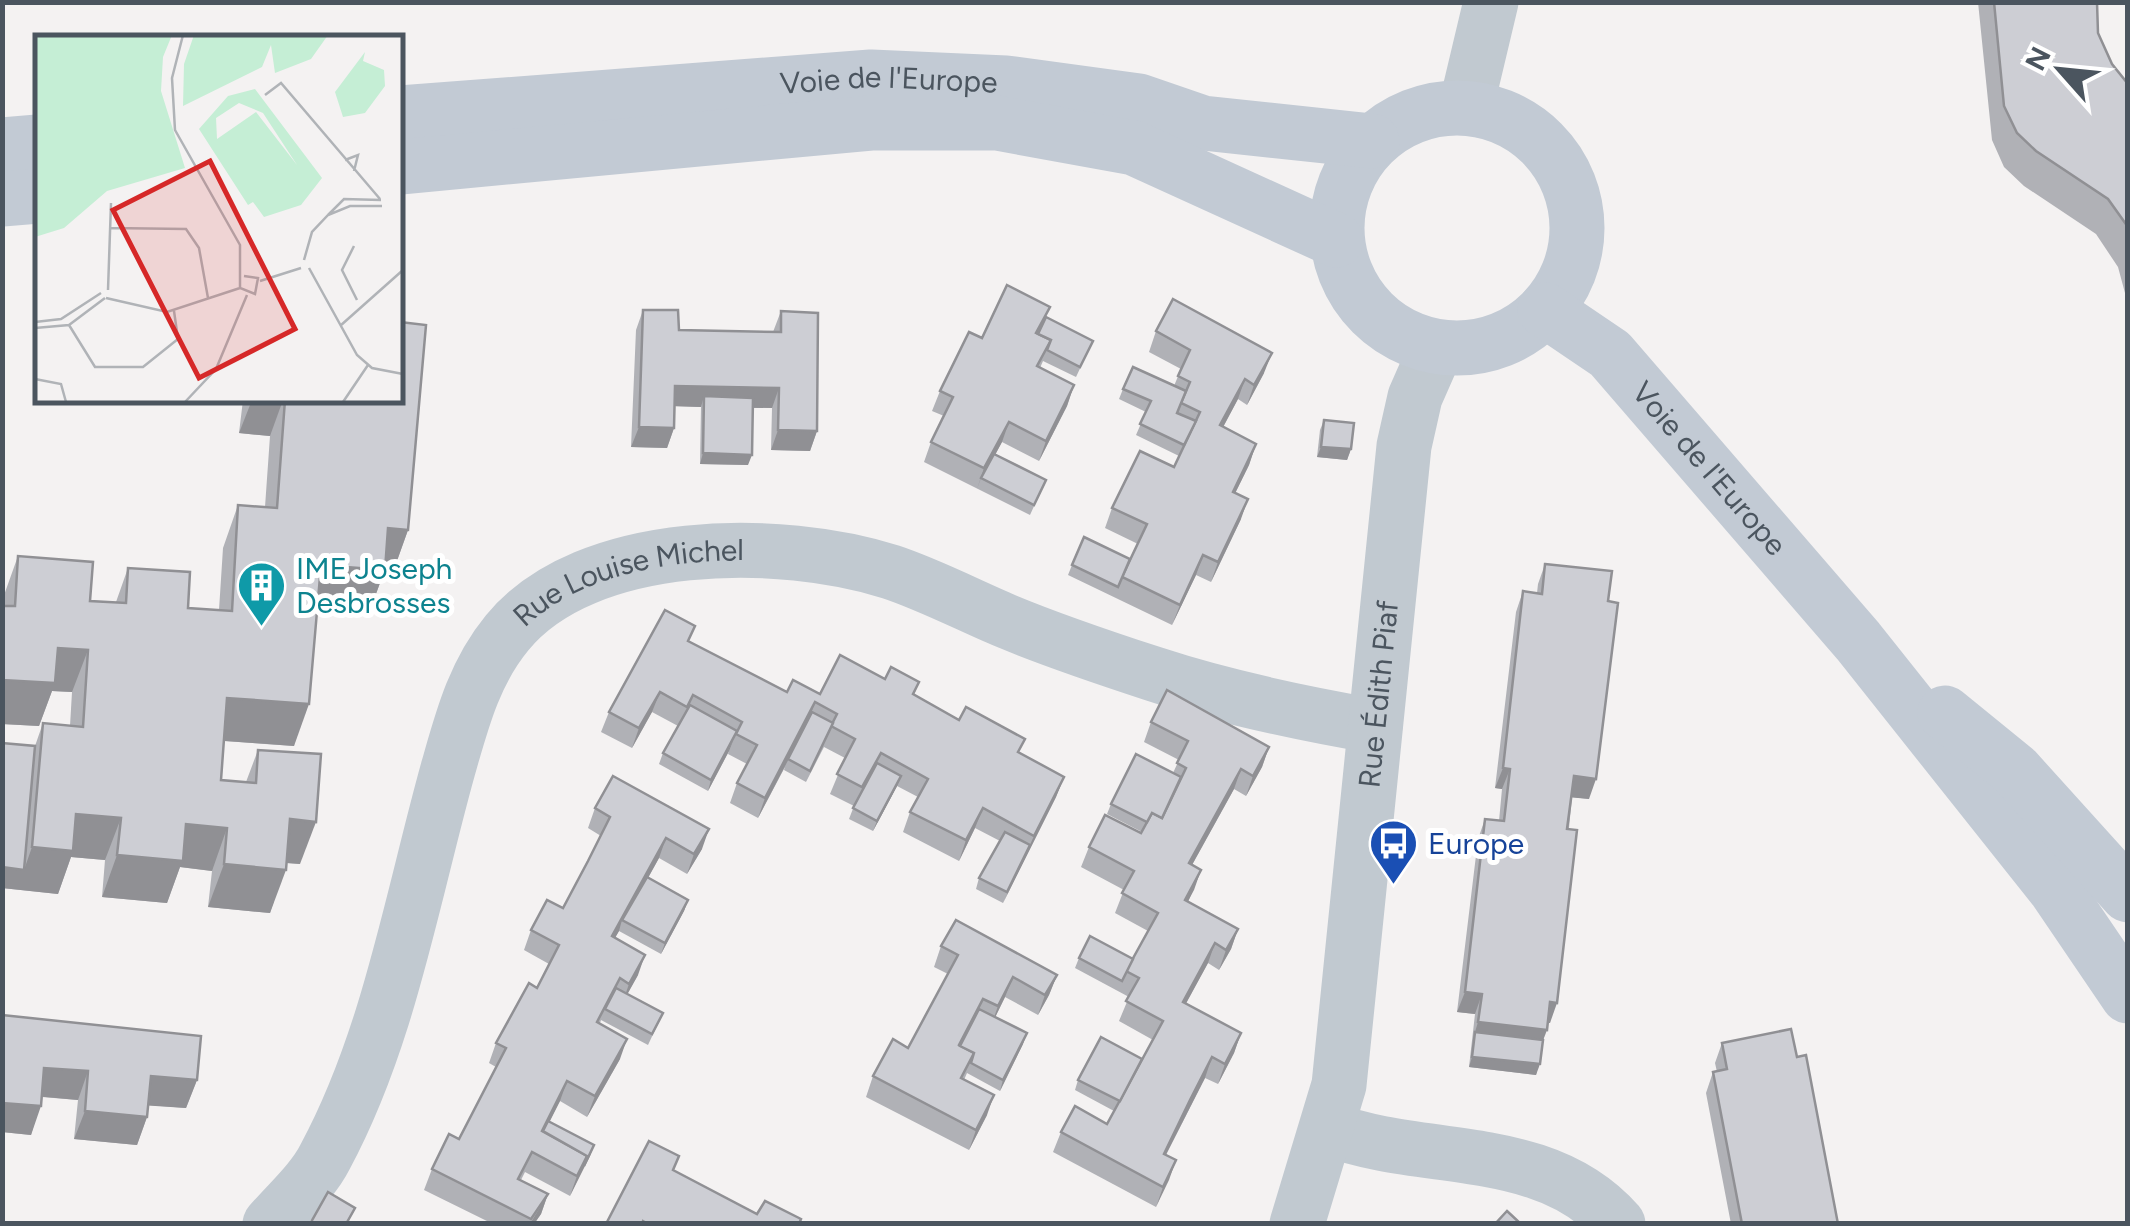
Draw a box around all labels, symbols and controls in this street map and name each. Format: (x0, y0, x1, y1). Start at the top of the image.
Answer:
north arrow (2010, 20, 2110, 120)
inset map (35, 35, 402, 402)
text: N (2018, 41, 2058, 76)
street label: Voie de l'Europe (778, 58, 998, 102)
street label: Voie de l'Europe (1624, 374, 1795, 563)
street label: Rue Louise Michel (505, 531, 744, 634)
place label: IME Joseph Desbrosses (296, 550, 452, 621)
building icon: IME Joseph Desbrosses (235, 560, 287, 628)
street label: Rue Édith Piaf (1350, 599, 1406, 790)
bus stop icon: Europe (1367, 818, 1419, 886)
place label: Europe (1428, 825, 1524, 862)

